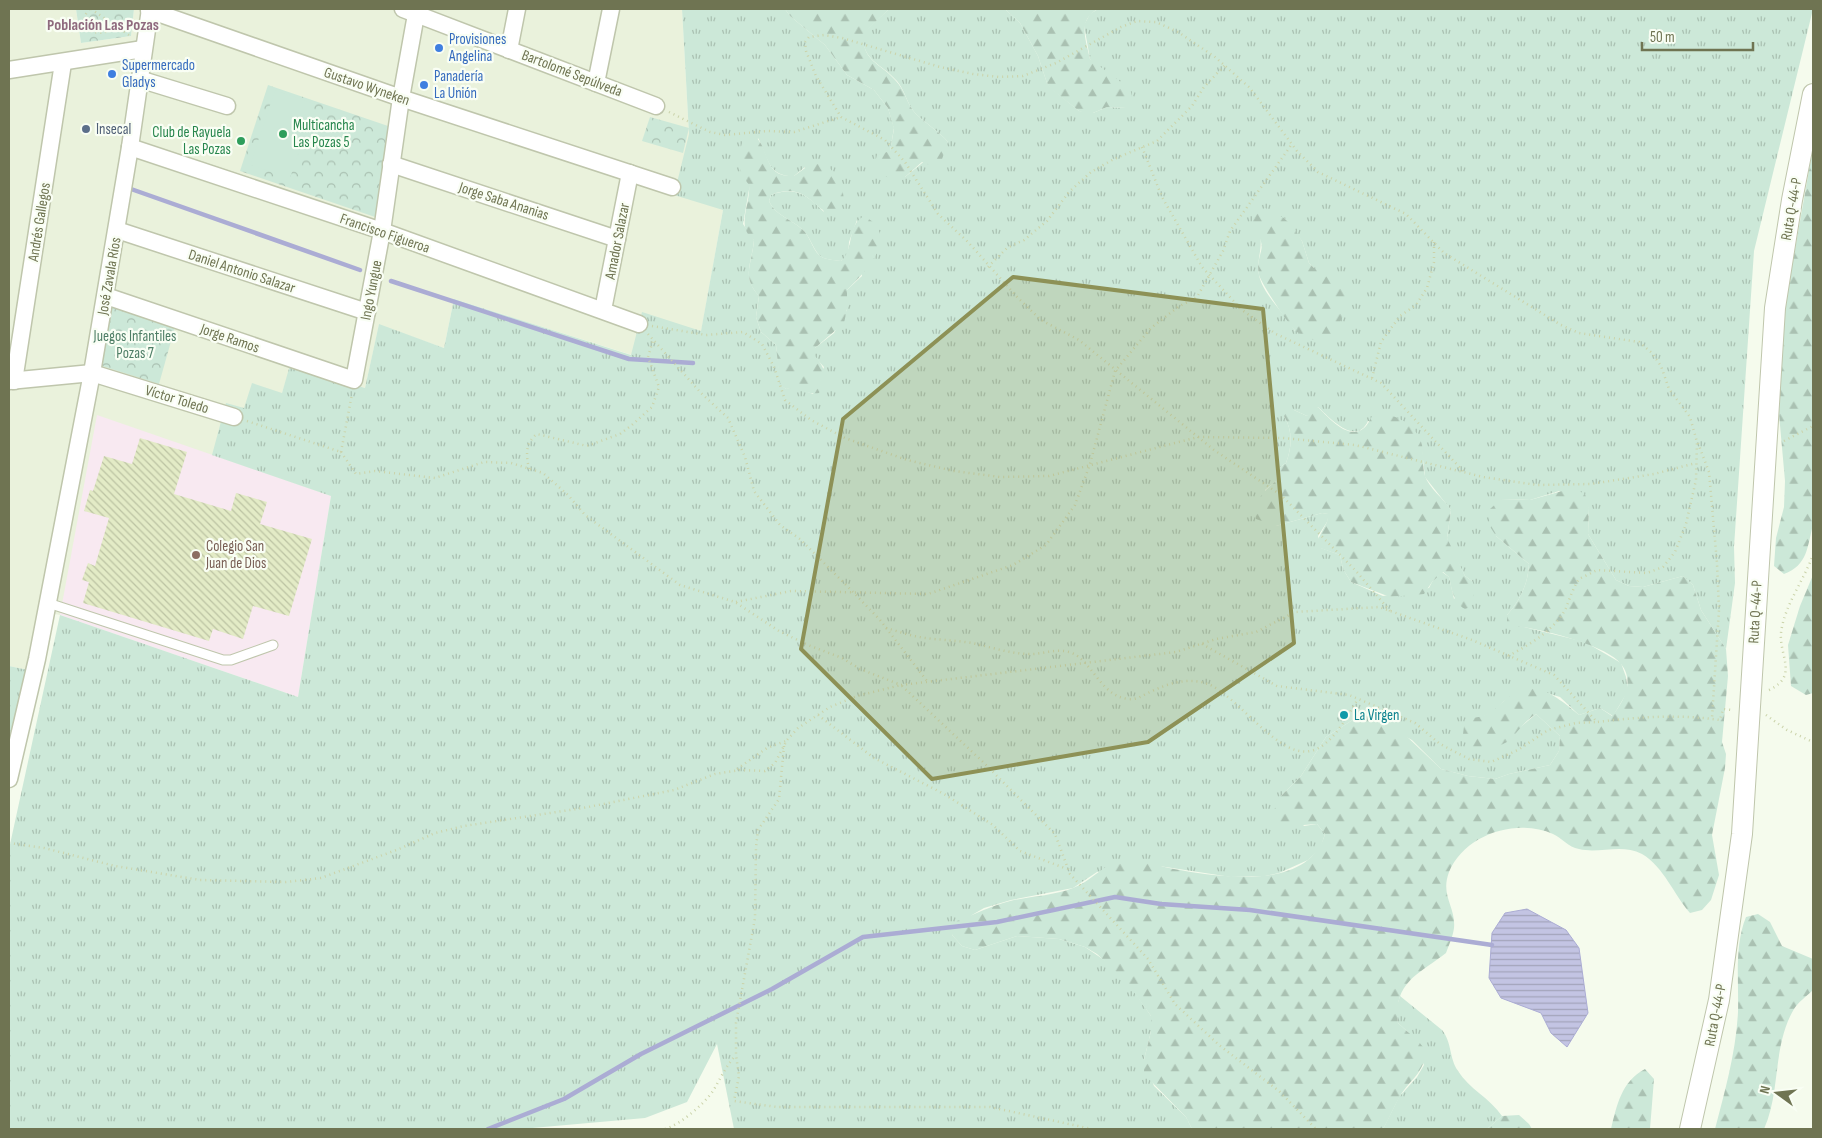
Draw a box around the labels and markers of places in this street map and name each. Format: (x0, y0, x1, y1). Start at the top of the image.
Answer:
place label: Provisiones Angelina (448, 30, 506, 66)
marker: Provisiones Angelina (433, 42, 445, 54)
place label: Supermercado Gladys (122, 56, 195, 92)
place label: Panadería La Unión (434, 67, 483, 103)
marker: Supermercado Gladys (106, 68, 118, 80)
marker: Panadería La Unión (418, 79, 430, 91)
place label: Multicancha Las Pozas 5 (293, 116, 355, 152)
place label: Insecal (96, 120, 131, 139)
marker: Insecal (80, 123, 92, 135)
place label: Club de Rayuela Las Pozas (152, 123, 231, 159)
marker: Multicancha Las Pozas 5 (277, 128, 289, 140)
marker: Club de Rayuela Las Pozas (235, 135, 247, 147)
place label: Colegio San Juan de Dios (205, 537, 266, 573)
marker: Colegio San Juan de Dios (190, 549, 202, 561)
place label: La Virgen (1354, 706, 1400, 725)
marker: La Virgen (1338, 709, 1350, 721)

